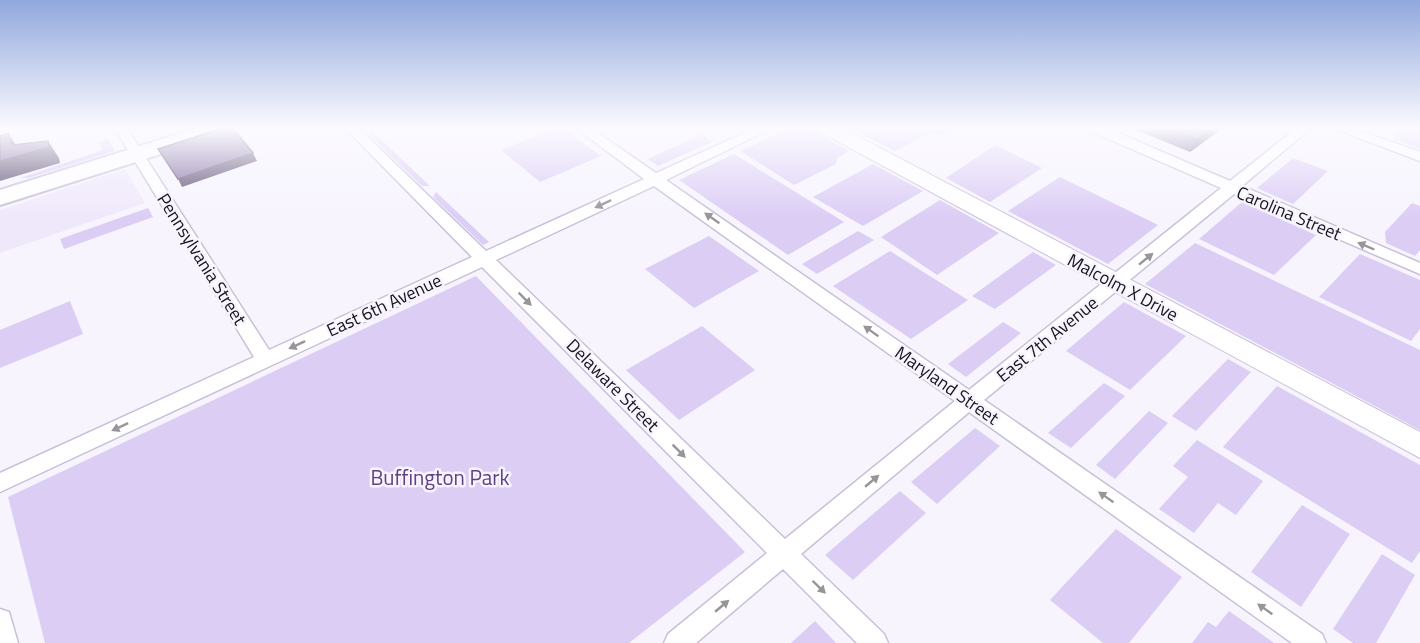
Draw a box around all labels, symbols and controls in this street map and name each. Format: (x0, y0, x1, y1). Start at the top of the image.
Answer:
street label: Carolina Street (1232, 179, 1346, 247)
street label: Pennsylvania Street (151, 188, 254, 331)
one-way arrow (594, 199, 611, 208)
one-way arrow (704, 213, 719, 225)
one-way arrow (1357, 241, 1375, 251)
street label: Malcolm X Drive (1063, 246, 1183, 328)
one-way arrow (1138, 252, 1154, 265)
street label: East 6th Avenue (322, 267, 446, 343)
street label: East 7th Avenue (990, 290, 1104, 388)
one-way arrow (518, 292, 532, 306)
one-way arrow (863, 325, 879, 337)
street label: Delaware Street (560, 332, 666, 438)
street label: Maryland Street (889, 339, 1005, 431)
one-way arrow (288, 340, 306, 350)
one-way arrow (112, 423, 129, 432)
one-way arrow (672, 443, 686, 457)
park label: Buffington Park (370, 461, 510, 493)
one-way arrow (864, 474, 880, 487)
one-way arrow (1098, 491, 1114, 503)
one-way arrow (811, 580, 825, 594)
one-way arrow (714, 599, 730, 612)
one-way arrow (1258, 603, 1274, 615)

